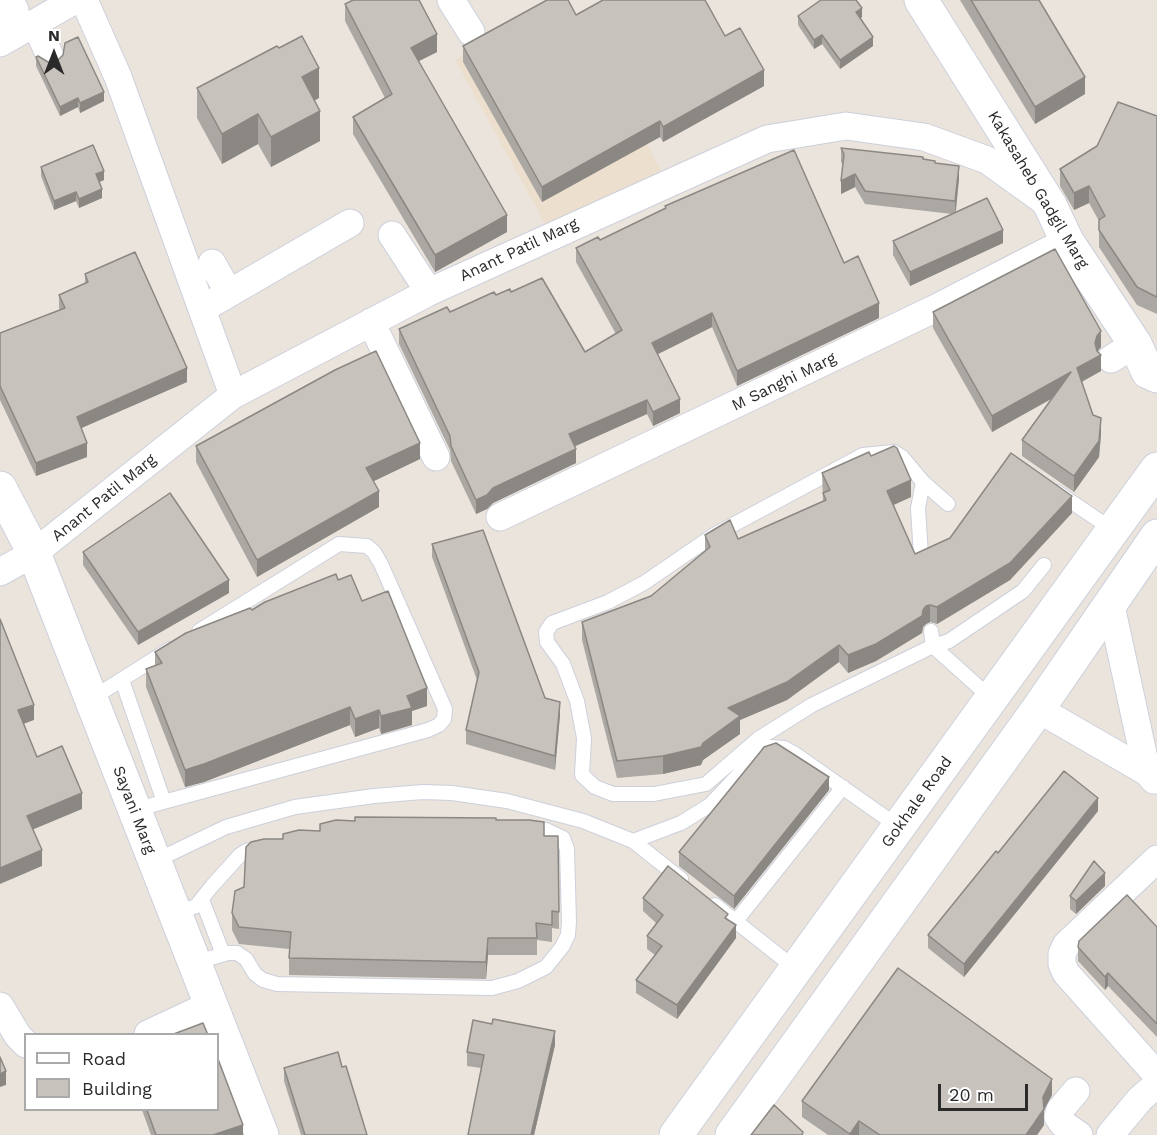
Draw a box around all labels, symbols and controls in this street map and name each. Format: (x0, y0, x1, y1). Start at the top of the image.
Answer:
north arrow (24, 24, 84, 84)
text: N (48, 26, 60, 45)
street label: Kakasaheb Gadgil Marg (983, 108, 1093, 272)
street label: Anant Patil Marg (457, 214, 581, 286)
street label: M Sanghi Marg (729, 348, 839, 416)
street label: Anant Patil Marg (48, 450, 160, 546)
street label: Gokhale Road (878, 753, 956, 851)
street label: Sayani Marg (108, 763, 160, 857)
legend (24, 1033, 219, 1111)
text: Road (82, 1048, 126, 1069)
scale bar (941, 1072, 1031, 1110)
text: Building (82, 1078, 152, 1099)
text: 20 m (949, 1084, 994, 1105)

